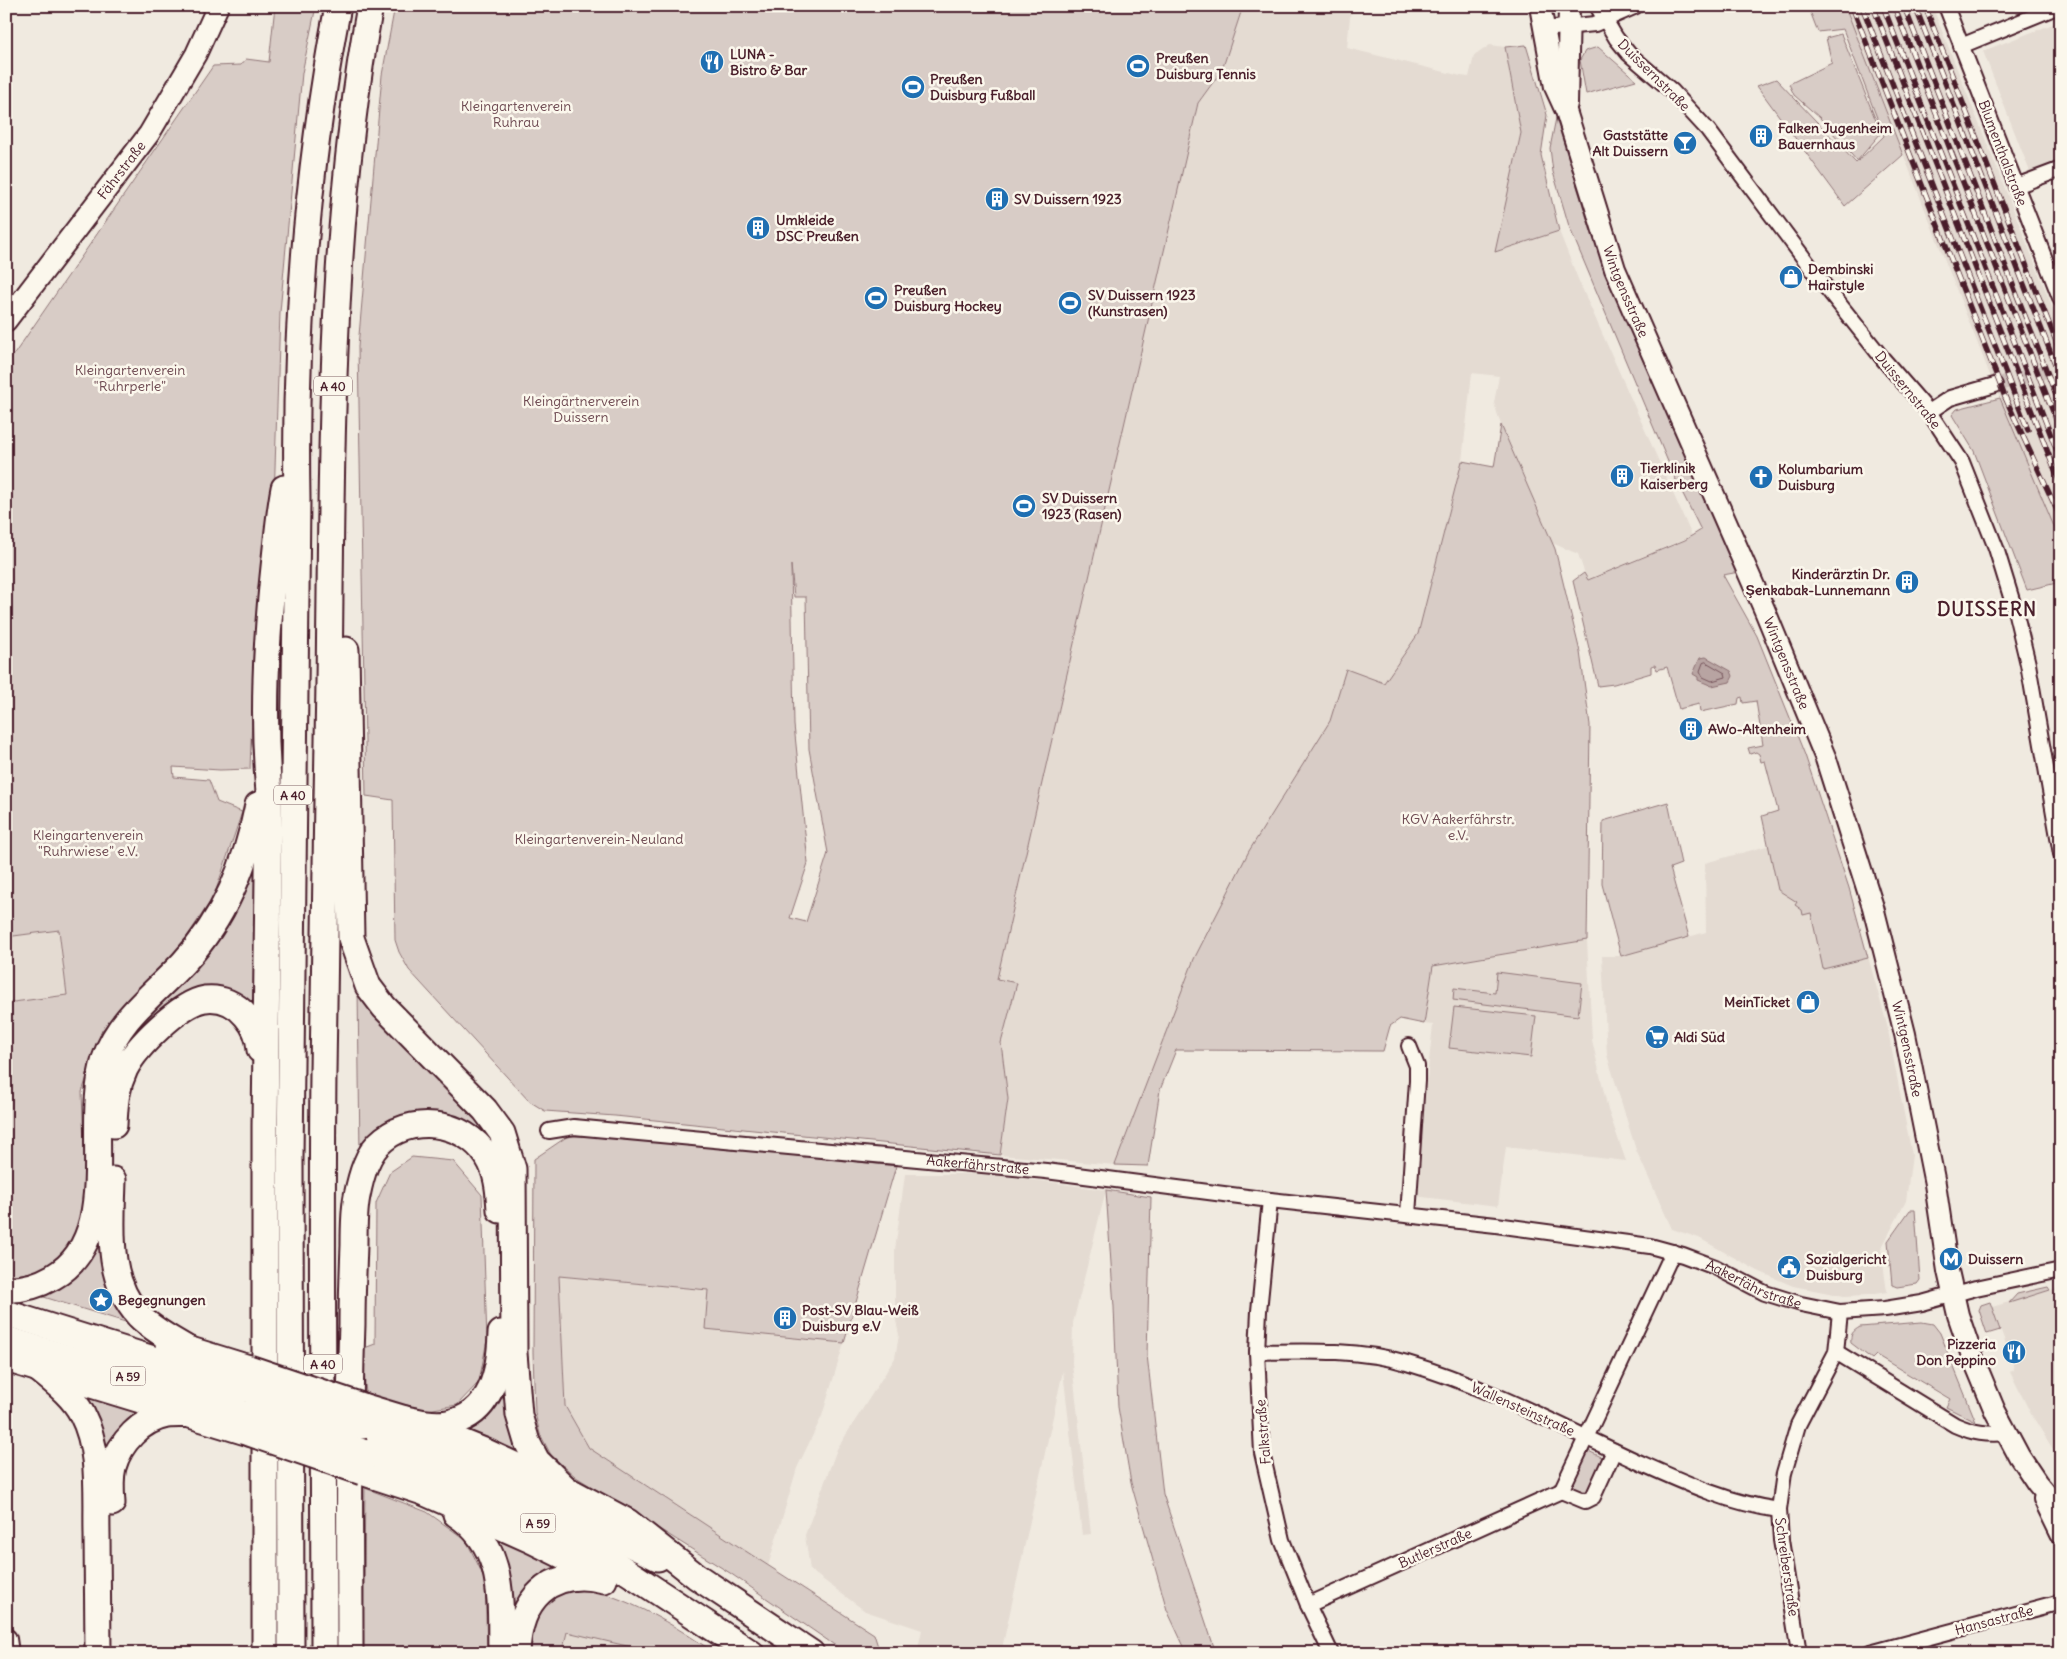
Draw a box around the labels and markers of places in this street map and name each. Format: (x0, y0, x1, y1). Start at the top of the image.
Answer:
place label: LUNA - Bistro & Bar (730, 45, 807, 79)
restaurant icon: LUNA - Bistro & Bar (699, 49, 725, 75)
place label: Preußen Duisburg Tennis (1156, 49, 1256, 83)
sports icon: Preußen Duisburg Tennis (1125, 53, 1151, 79)
place label: Preußen Duisburg Fußball (930, 70, 1035, 104)
sports icon: Preußen Duisburg Fußball (900, 74, 926, 100)
place label: Falken Jugenheim Bauernhaus (1778, 119, 1893, 153)
building icon: Falken Jugenheim Bauernhaus (1748, 123, 1774, 149)
place label: Gaststätte Alt Duissern (1592, 126, 1668, 160)
bar icon: Gaststätte Alt Duissern (1672, 130, 1698, 156)
building icon: SV Duissern 1923 (984, 186, 1010, 212)
place label: SV Duissern 1923 (1014, 190, 1122, 208)
place label: Umkleide DSC Preußen (776, 211, 859, 245)
building icon: Umkleide DSC Preußen (745, 215, 771, 241)
place label: Dembinski Hairstyle (1808, 260, 1873, 294)
shop icon: Dembinski Hairstyle (1778, 264, 1804, 290)
place label: Preußen Duisburg Hockey (894, 281, 1002, 315)
sports icon: Preußen Duisburg Hockey (863, 285, 889, 311)
place label: SV Duissern 1923 (Kunstrasen) (1088, 286, 1196, 320)
sports icon: SV Duissern 1923 (Kunstrasen) (1057, 290, 1083, 316)
place label: Tierklinik Kaiserberg (1640, 459, 1708, 493)
place label: Kolumbarium Duisburg (1778, 460, 1864, 494)
building icon: Tierklinik Kaiserberg (1609, 463, 1635, 489)
church icon: Kolumbarium Duisburg (1748, 464, 1774, 490)
place label: SV Duissern 1923 (Rasen) (1042, 489, 1121, 523)
sports icon: SV Duissern 1923 (Rasen) (1011, 493, 1037, 519)
place label: Kinderärztin Dr. Şenkabak-Lunnemann (1745, 565, 1890, 599)
building icon: Kinderärztin Dr. Şenkabak-Lunnemann (1894, 569, 1920, 595)
building icon: AWo-Altenheim (1678, 716, 1704, 742)
place label: AWo-Altenheim (1708, 720, 1807, 738)
shop icon: MeinTicket (1795, 989, 1821, 1015)
place label: MeinTicket (1724, 993, 1790, 1011)
supermarket icon: Aldi Süd (1644, 1024, 1670, 1050)
place label: Aldi Süd (1674, 1028, 1726, 1046)
metro station icon: Duissern (1938, 1246, 1964, 1272)
place label: Sozialgericht Duisburg (1806, 1250, 1887, 1284)
place label: Duissern (1968, 1250, 2023, 1268)
public building icon: Sozialgericht Duisburg (1776, 1254, 1802, 1280)
place icon: Begegnungen (88, 1287, 114, 1313)
place label: Begegnungen (118, 1291, 206, 1309)
place label: Post-SV Blau-Weiß Duisburg e.V (802, 1301, 919, 1335)
building icon: Post-SV Blau-Weiß Duisburg e.V (772, 1305, 798, 1331)
place label: Pizzeria Don Peppino (1916, 1335, 1996, 1369)
restaurant icon: Pizzeria Don Peppino (2001, 1339, 2027, 1365)

